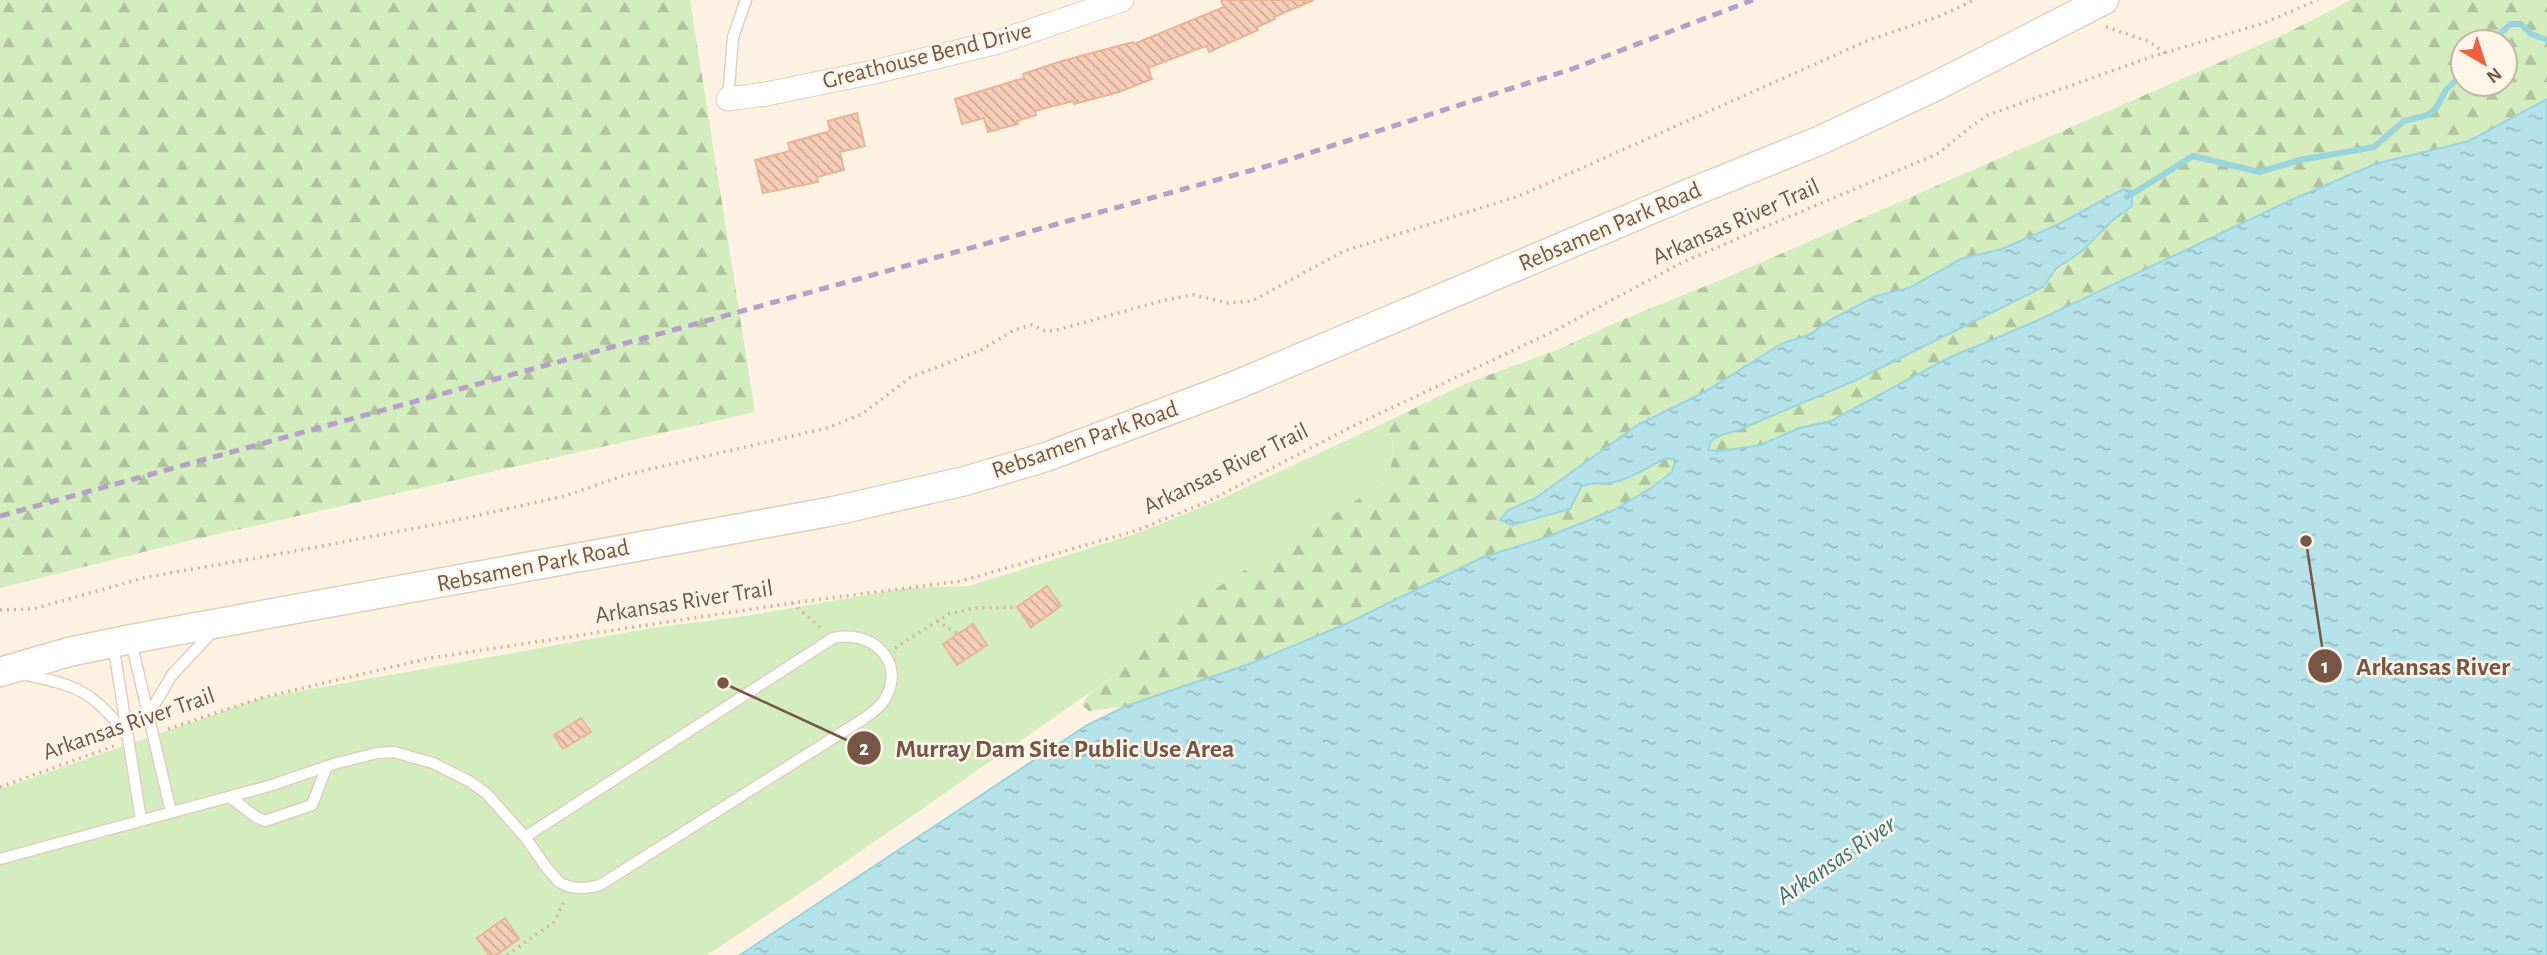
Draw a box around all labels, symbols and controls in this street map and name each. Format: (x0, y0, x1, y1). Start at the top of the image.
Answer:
street label: Greathouse Bend Drive (820, 18, 1034, 94)
north arrow (2449, 28, 2519, 98)
text: N (2483, 64, 2505, 87)
street label: Arkansas River Trail (1649, 174, 1823, 270)
street label: Rebsamen Park Road (1515, 178, 1705, 276)
street label: Rebsamen Park Road (989, 397, 1181, 483)
street label: Arkansas River Trail (1140, 419, 1312, 519)
street label: Rebsamen Park Road (435, 536, 631, 596)
street label: Arkansas River Trail (593, 576, 775, 628)
callout: Arkansas River (2307, 642, 2524, 689)
text: Arkansas River (2356, 654, 2510, 680)
text: 1 (2321, 656, 2329, 677)
street label: Arkansas River Trail (40, 683, 218, 765)
callout: Murray Dam Site Public Use Area (846, 724, 1249, 771)
text: Murray Dam Site Public Use Area (895, 736, 1235, 762)
text: 2 (859, 738, 869, 759)
water label: Arkansas River (1771, 810, 1902, 910)

